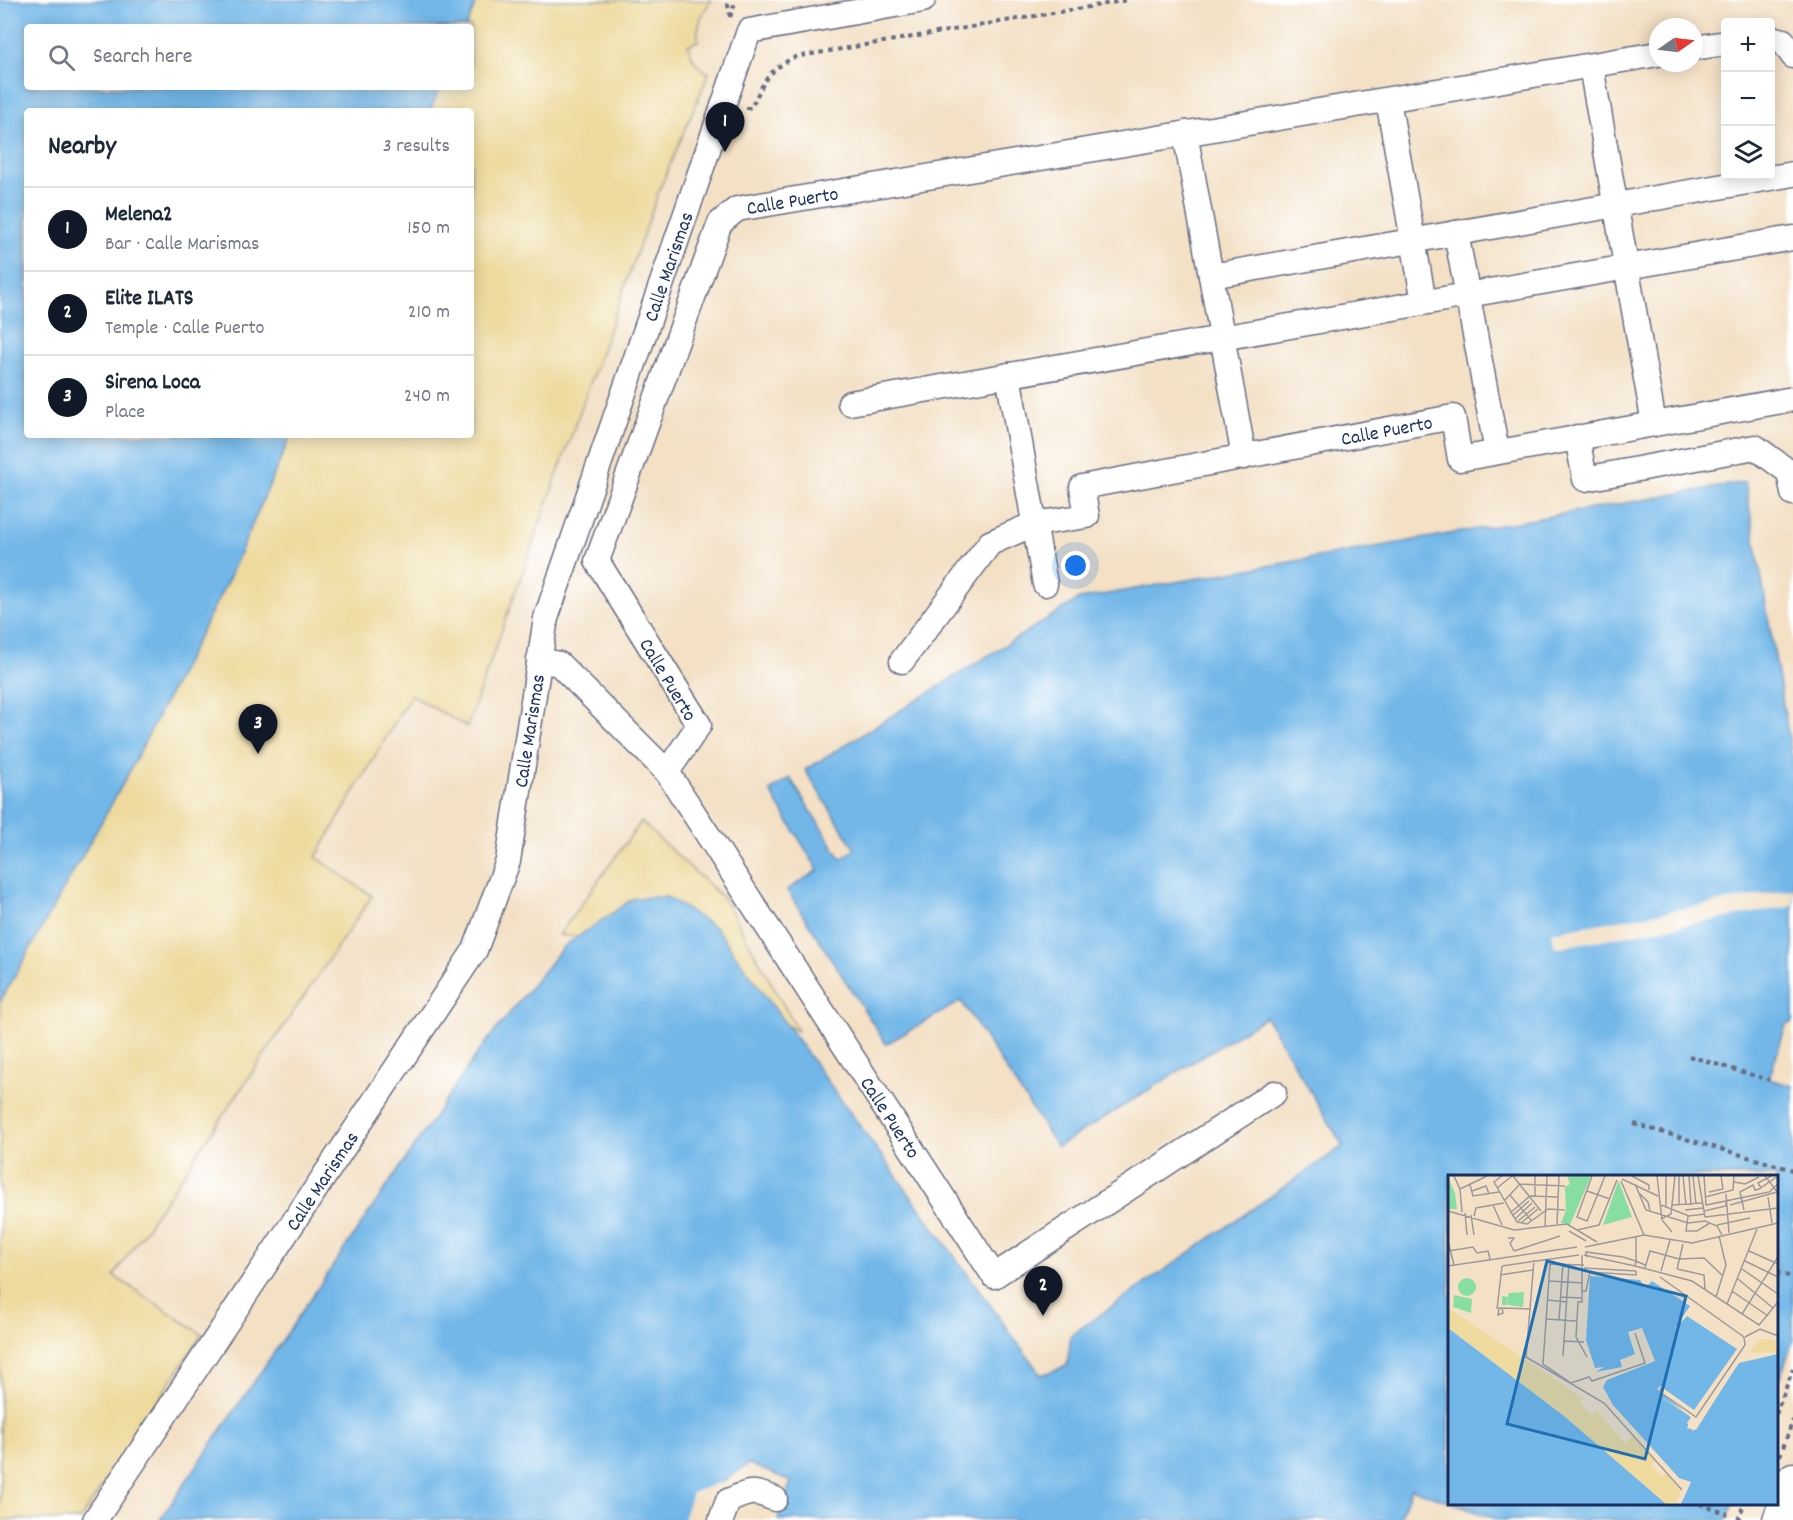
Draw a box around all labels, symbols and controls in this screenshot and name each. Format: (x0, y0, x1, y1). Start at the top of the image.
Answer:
north arrow (1649, 18, 1703, 72)
map controls (1721, 18, 1775, 180)
button: + (1721, 18, 1775, 72)
search box (24, 24, 474, 90)
icon: search (45, 41, 78, 74)
text: Search here (93, 42, 192, 73)
button: − (1721, 72, 1775, 126)
pin: 1 (706, 102, 744, 152)
button: layers (1721, 126, 1775, 180)
text: Nearby (48, 129, 116, 166)
text: 3 results (383, 133, 450, 161)
street label: Calle Puerto (745, 181, 841, 224)
text: Melena2 (105, 200, 173, 231)
street label: Calle Marismas (639, 209, 702, 326)
text: 1 (65, 215, 70, 243)
text: 150 m (407, 215, 450, 243)
text: Bar · Calle Marismas (105, 231, 259, 259)
text: Elite ILATS (105, 284, 193, 315)
text: 2 (63, 299, 72, 327)
text: 210 m (408, 299, 450, 327)
text: Temple · Calle Puerto (105, 315, 264, 343)
text: Sirena Loca (105, 368, 200, 399)
text: 3 (63, 383, 72, 411)
text: 240 m (404, 383, 450, 411)
text: Place (105, 399, 145, 427)
street label: Calle Puerto (1339, 410, 1435, 455)
your location (1061, 551, 1090, 580)
street label: Calle Puerto (631, 634, 702, 727)
street label: Calle Marismas (509, 672, 554, 790)
pin: 3 (238, 704, 278, 754)
street label: Calle Puerto (852, 1072, 925, 1165)
street label: Calle Marismas (280, 1127, 367, 1238)
inset map (1448, 1175, 1778, 1505)
pin: 2 (1024, 1266, 1062, 1316)

